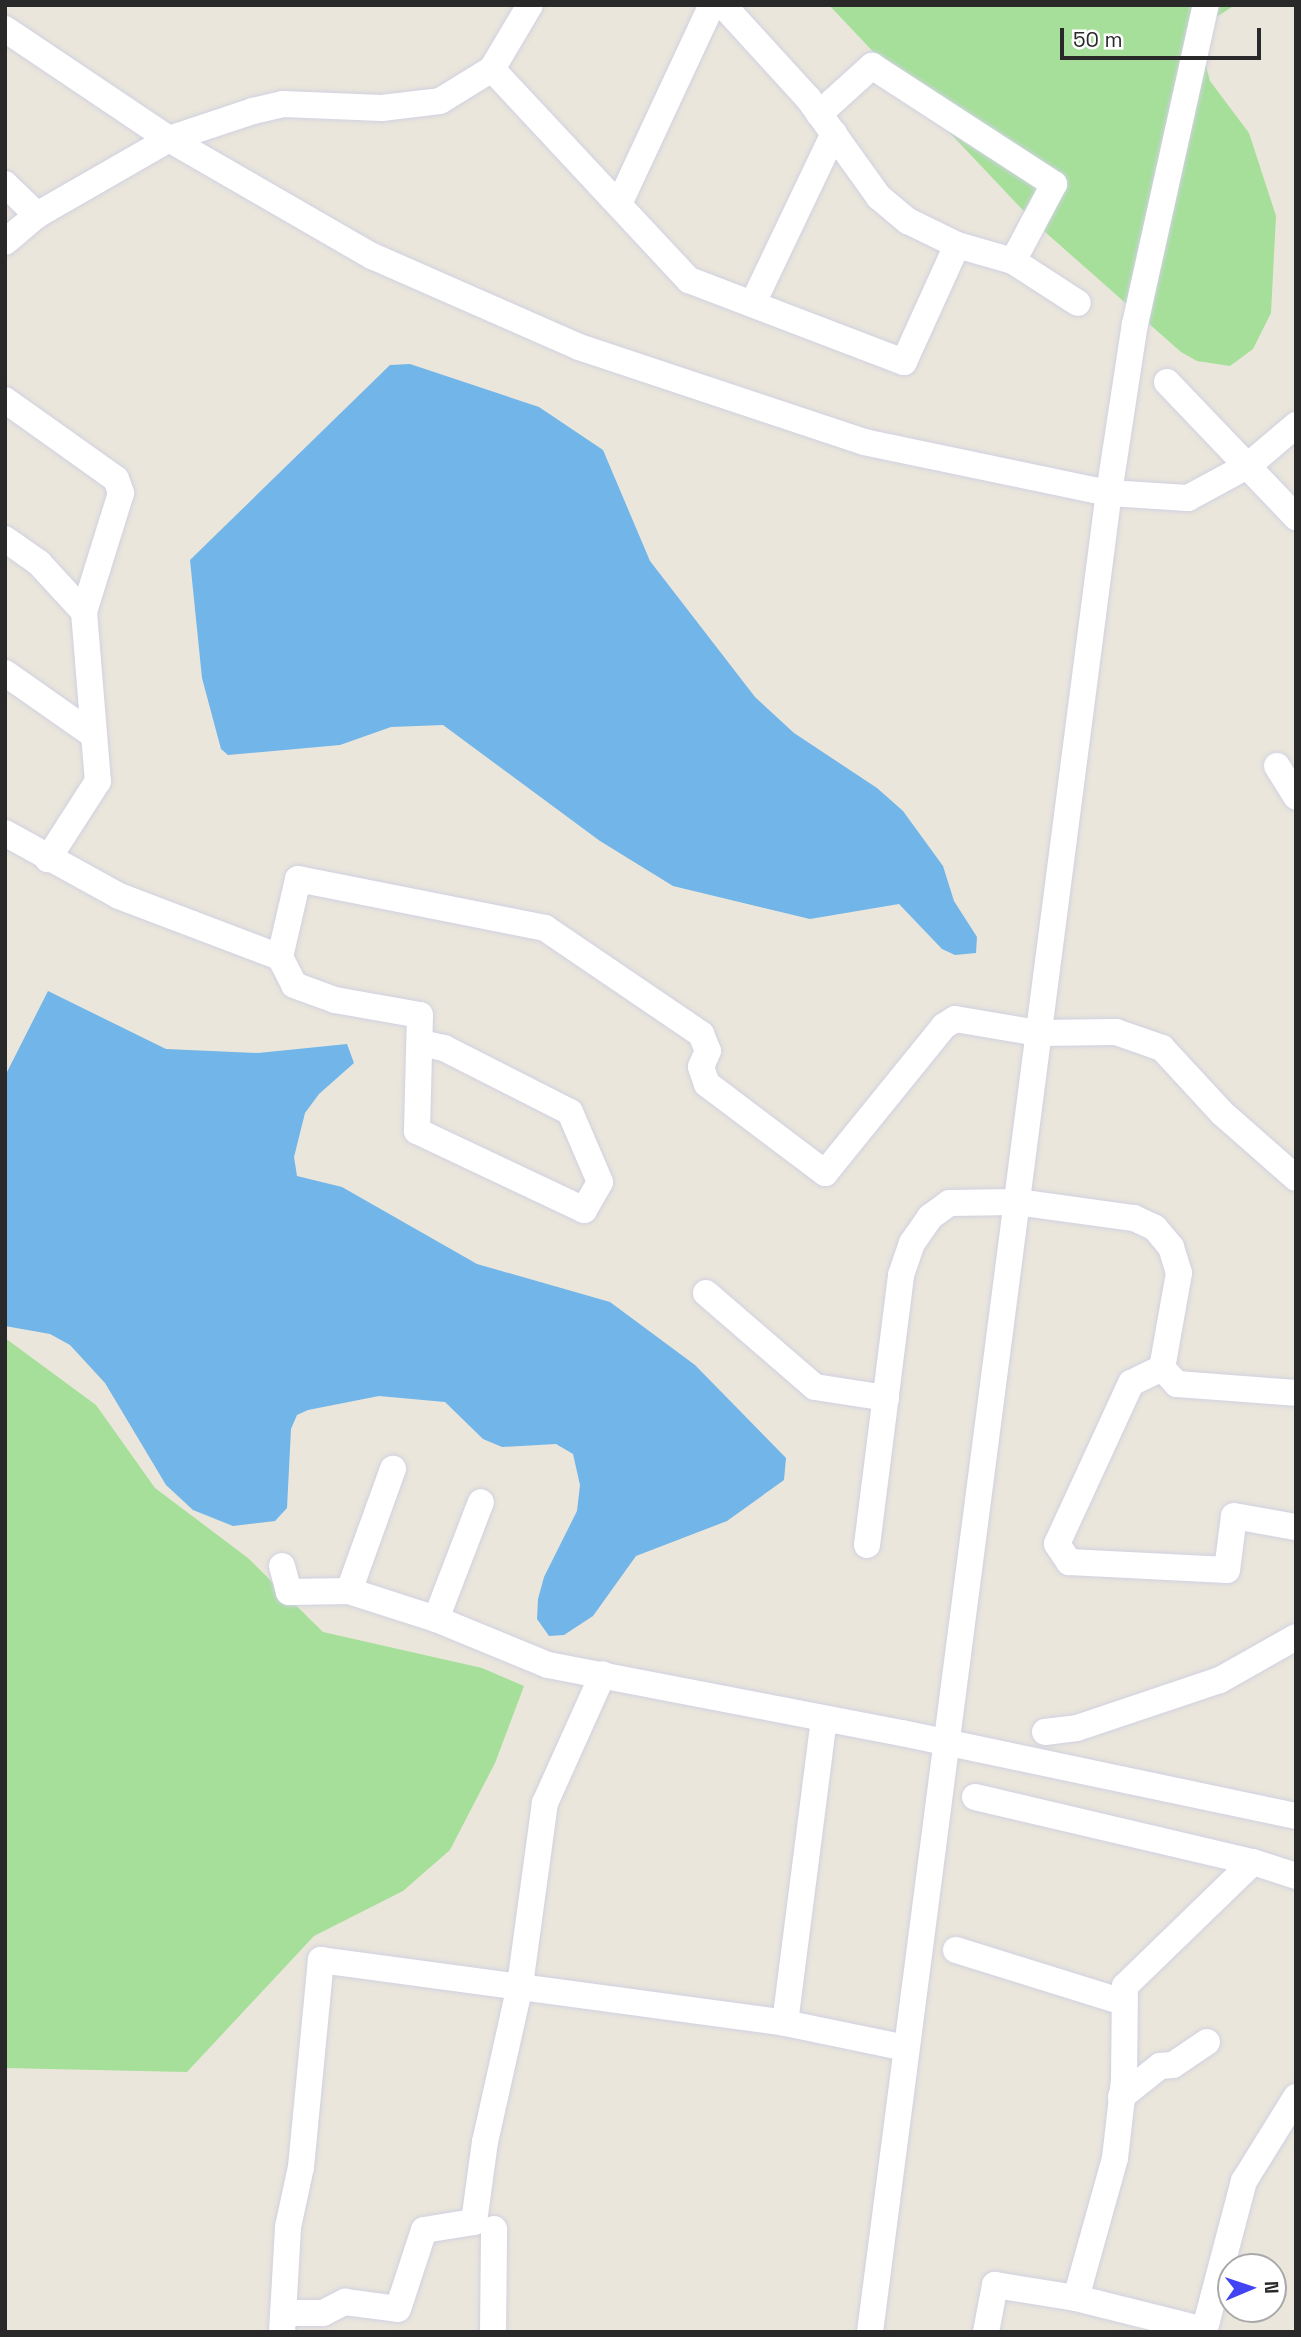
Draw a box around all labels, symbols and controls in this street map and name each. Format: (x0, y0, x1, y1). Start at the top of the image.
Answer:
scale bar (1063, 14, 1264, 58)
text: 50 m (1073, 26, 1123, 53)
north arrow (1217, 2253, 1287, 2323)
text: N (1259, 2281, 1284, 2294)

